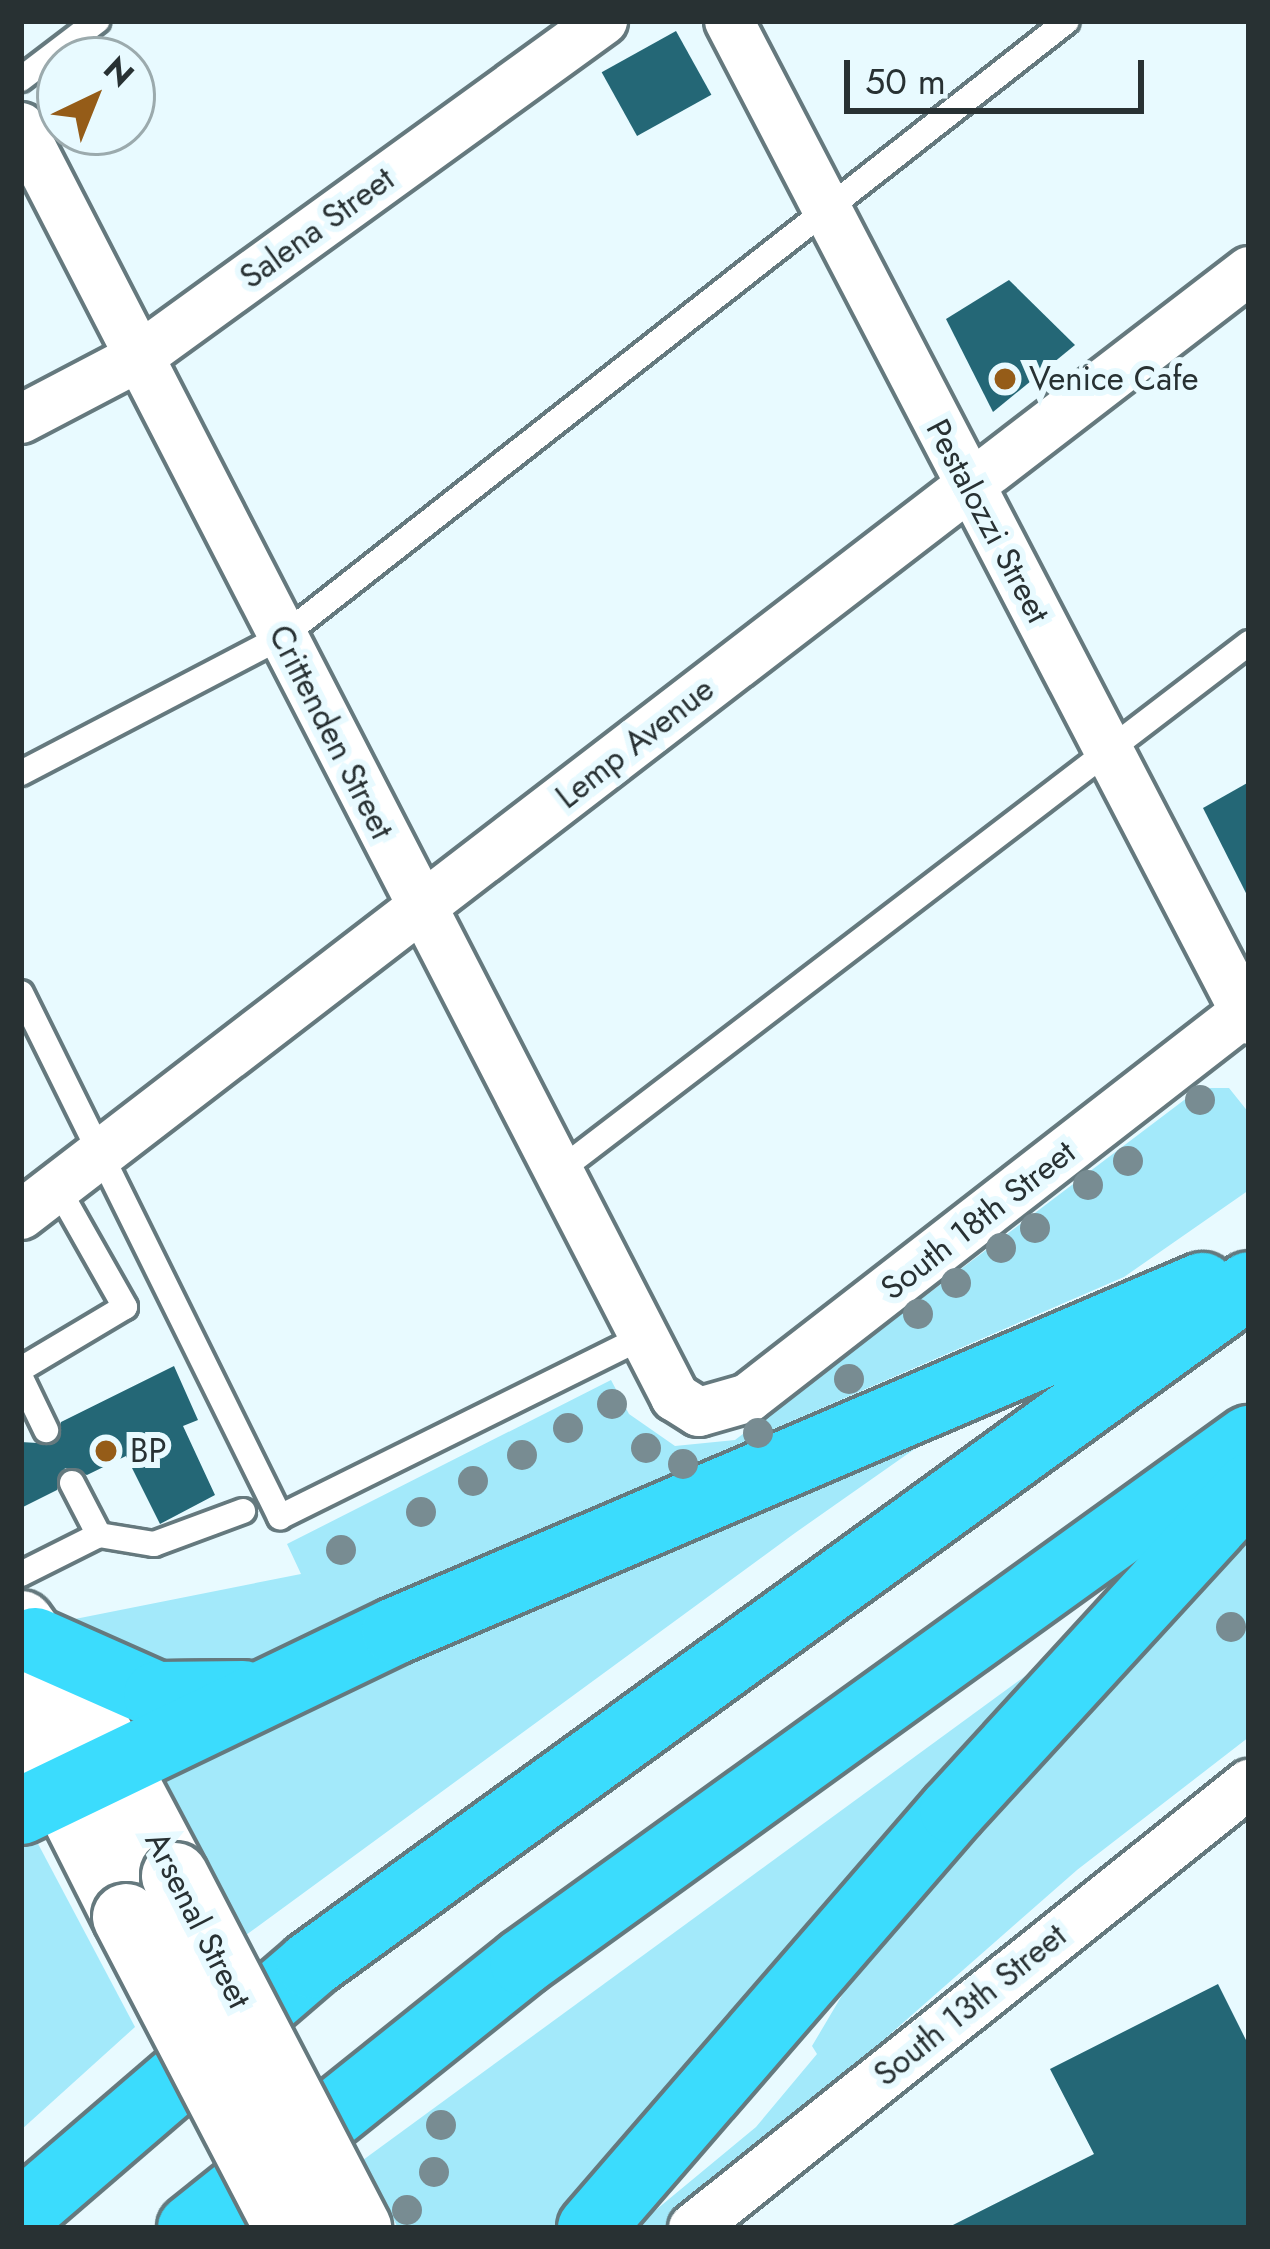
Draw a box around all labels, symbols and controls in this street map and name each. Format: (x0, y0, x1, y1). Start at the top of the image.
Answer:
north arrow (36, 36, 156, 156)
scale bar (850, 36, 1150, 110)
text: N (93, 45, 144, 98)
text: 50 m (865, 55, 946, 107)
street label: Salena Street (232, 159, 402, 297)
place label: Venice Cafe (1029, 359, 1199, 399)
marker: Venice Cafe (992, 366, 1018, 392)
street label: Pestalozzi Street (918, 412, 1058, 630)
street label: Crittenden Street (260, 619, 402, 845)
street label: Lemp Avenue (548, 669, 722, 817)
street label: South 18th Street (873, 1132, 1083, 1308)
place label: BP (130, 1431, 166, 1471)
marker: BP (93, 1438, 119, 1464)
street label: Arsenal Street (137, 1825, 259, 2015)
street label: South 13th Street (866, 1916, 1074, 2094)

